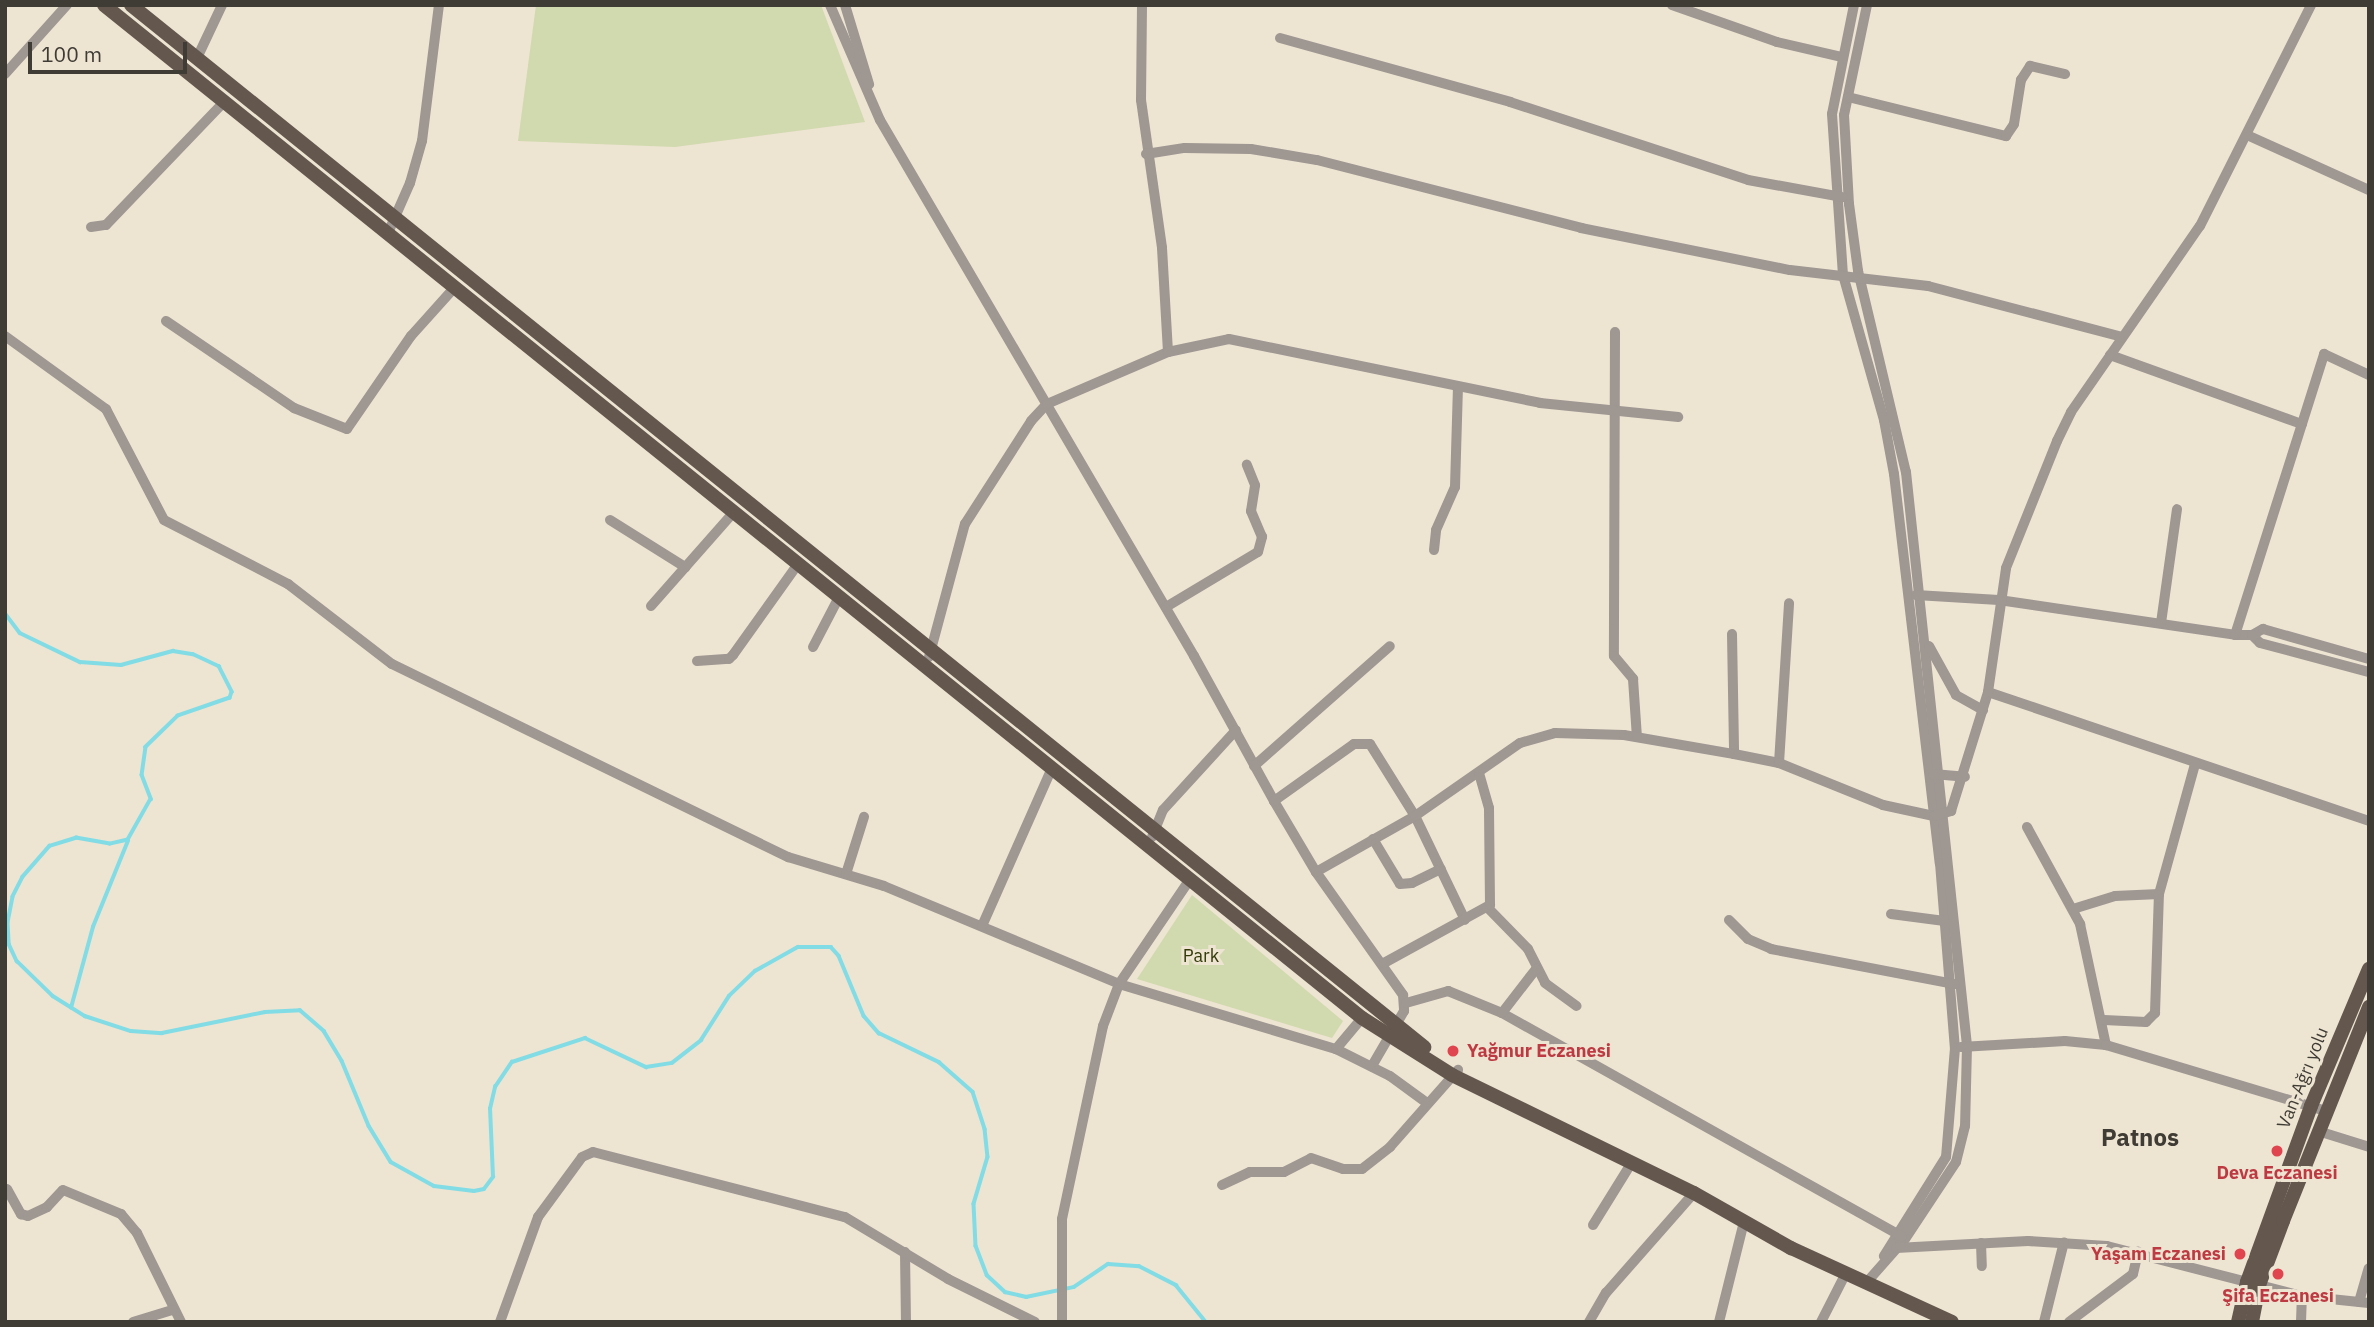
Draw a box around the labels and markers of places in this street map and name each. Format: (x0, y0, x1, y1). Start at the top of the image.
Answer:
place label: Yağmur Eczanesi (1467, 1040, 1611, 1062)
marker: Yağmur Eczanesi (1445, 1043, 1461, 1059)
marker: Deva Eczanesi (2269, 1143, 2285, 1159)
place label: Deva Eczanesi (2216, 1162, 2338, 1184)
place label: Yaşam Eczanesi (2091, 1243, 2226, 1265)
marker: Yaşam Eczanesi (2232, 1246, 2248, 1262)
marker: Şifa Eczanesi (2270, 1266, 2286, 1282)
place label: Şifa Eczanesi (2222, 1285, 2334, 1307)

